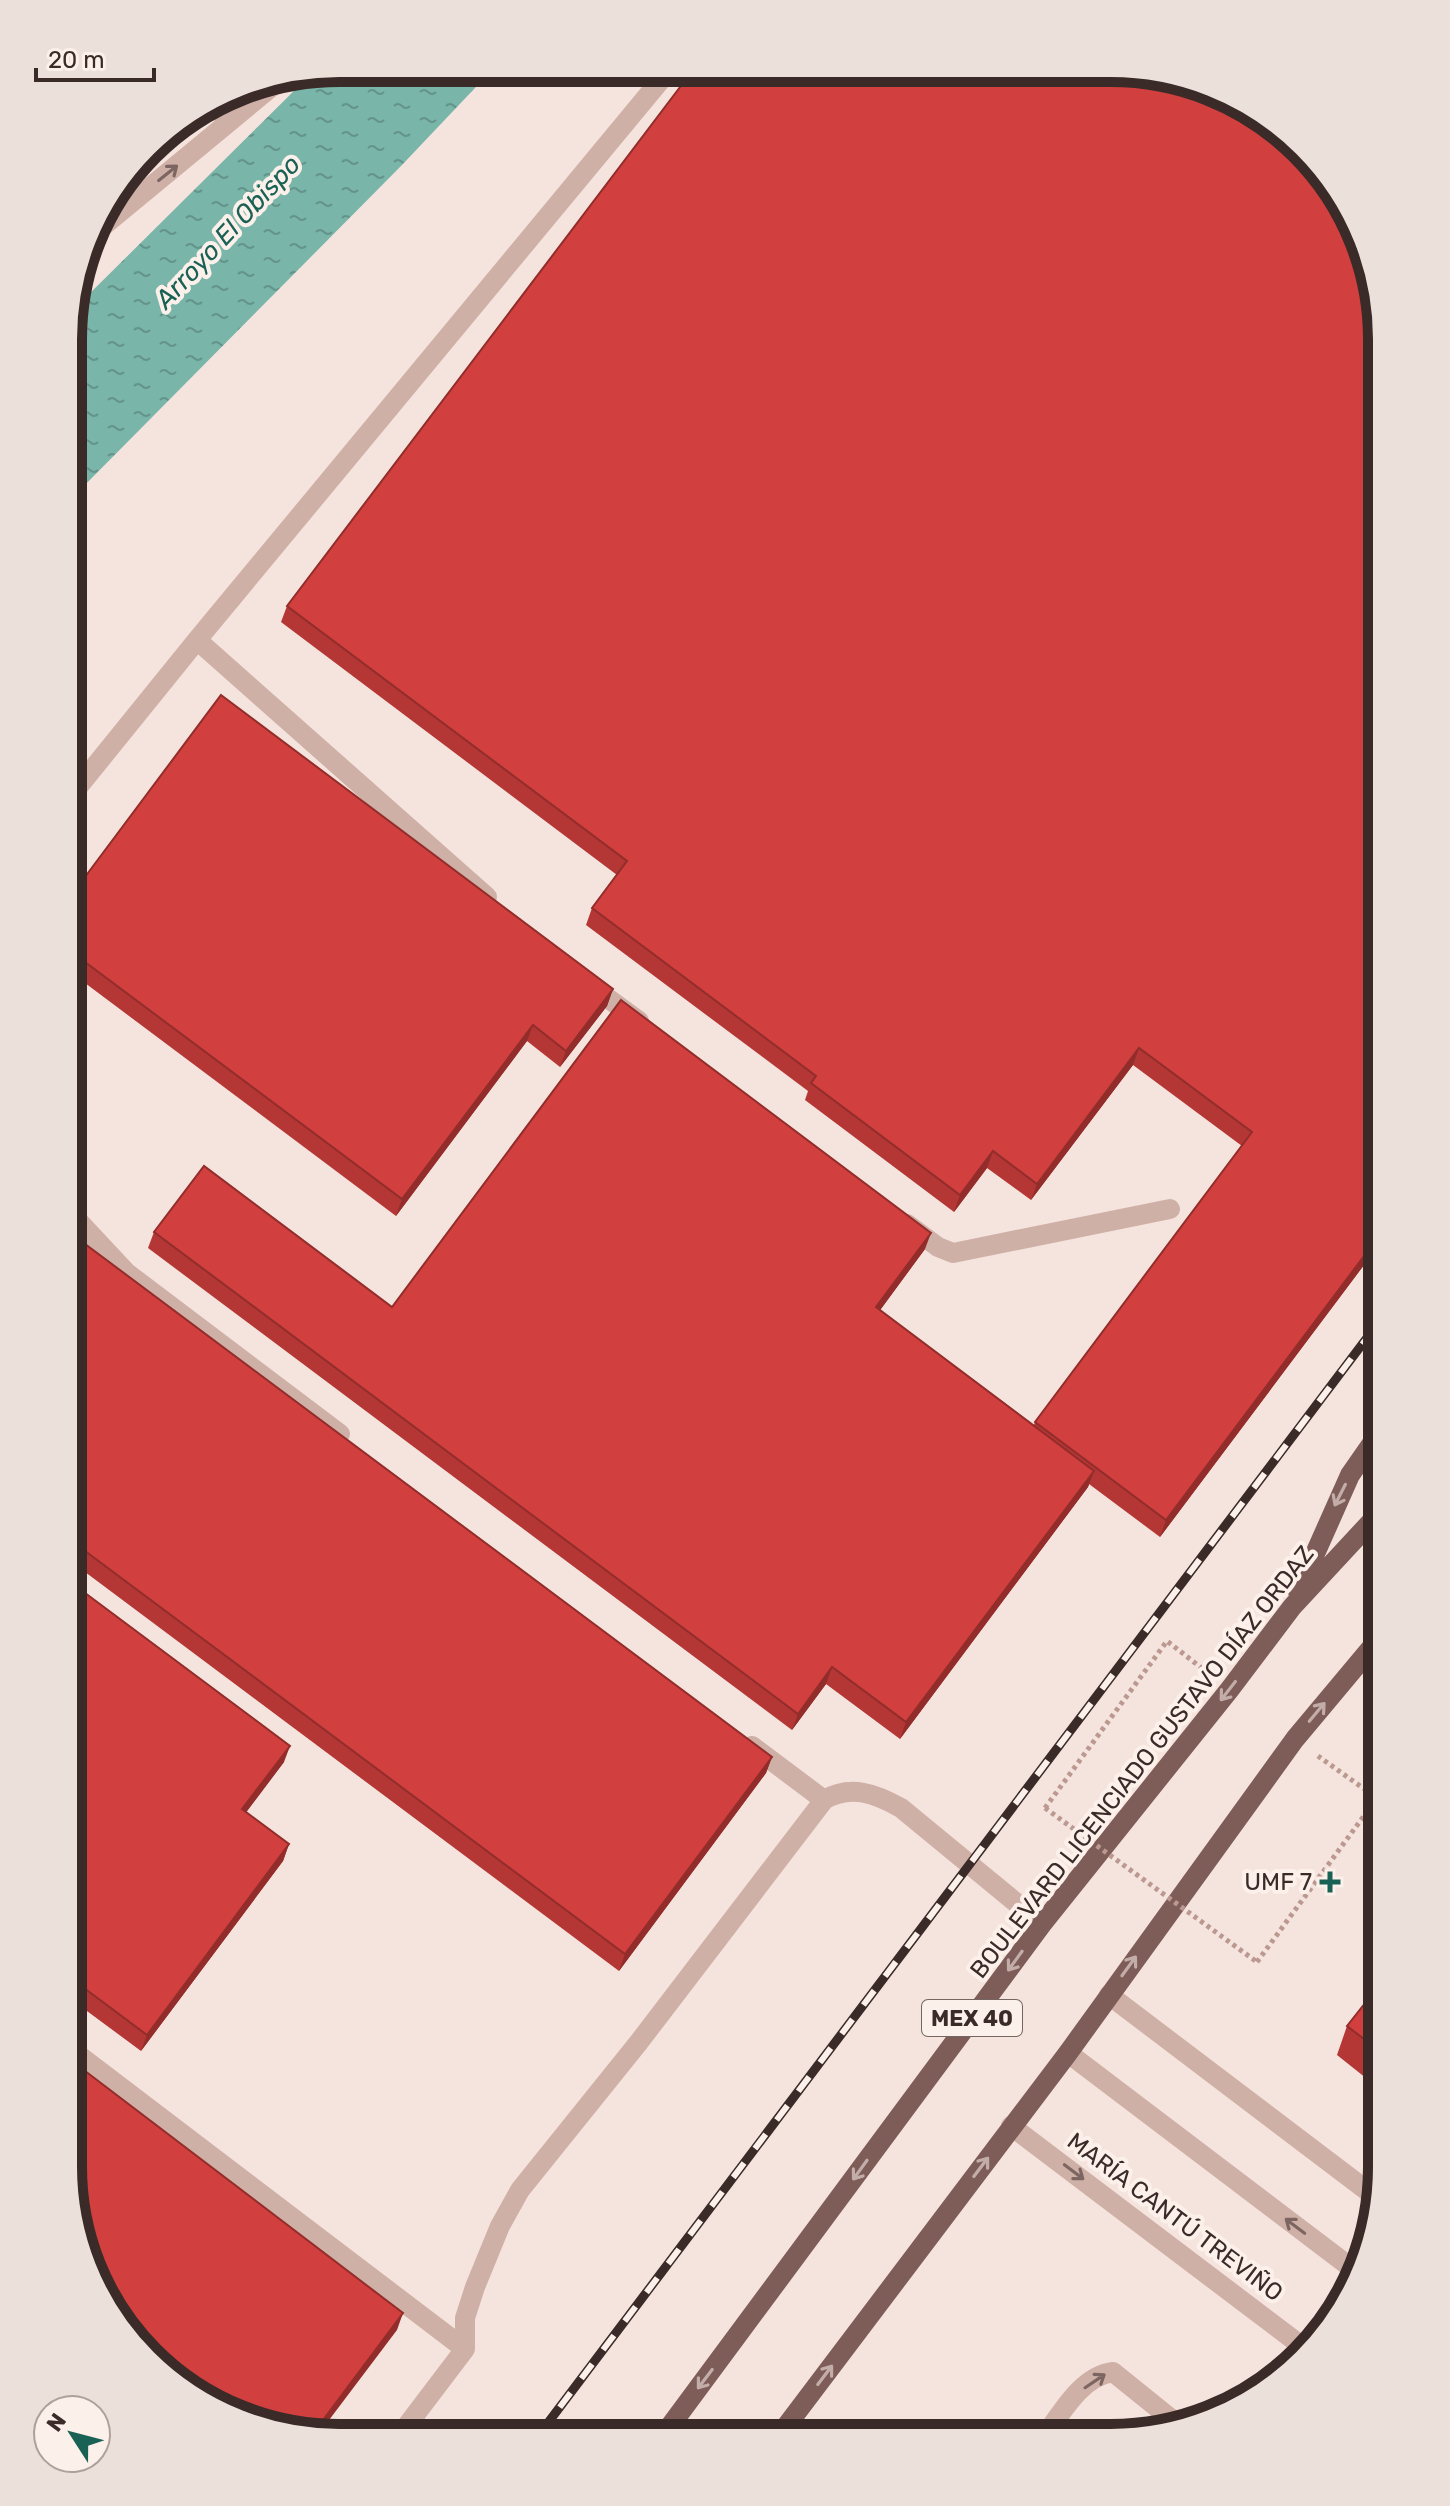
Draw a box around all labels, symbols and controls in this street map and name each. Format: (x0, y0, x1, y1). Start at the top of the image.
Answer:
scale bar (36, 32, 154, 82)
text: 20 m (48, 46, 105, 74)
water label: Arroyo El Obispo (148, 149, 307, 317)
one-way arrow (157, 165, 178, 182)
one-way arrow (1332, 1483, 1347, 1506)
street label: BOULEVARD LICENCIADO GUSTAVO DÍAZ ORDAZ (965, 1540, 1319, 1984)
one-way arrow (1219, 1680, 1236, 1701)
one-way arrow (1308, 1703, 1326, 1723)
place label: UMF 7 (1244, 1868, 1312, 1896)
marker: UMF 7 (1319, 1871, 1341, 1893)
one-way arrow (1006, 1950, 1023, 1971)
one-way arrow (1121, 1956, 1138, 1978)
road number: MEX 40 (922, 2000, 1022, 2036)
street label: MARÍA CANTÚ TREVIÑO (1062, 2127, 1288, 2307)
one-way arrow (972, 2156, 989, 2178)
one-way arrow (852, 2159, 868, 2181)
one-way arrow (1063, 2164, 1084, 2181)
one-way arrow (1285, 2217, 1307, 2234)
one-way arrow (816, 2364, 833, 2386)
one-way arrow (697, 2368, 714, 2389)
one-way arrow (1083, 2372, 1105, 2389)
north arrow (32, 2394, 112, 2474)
text: N (41, 2408, 72, 2437)

